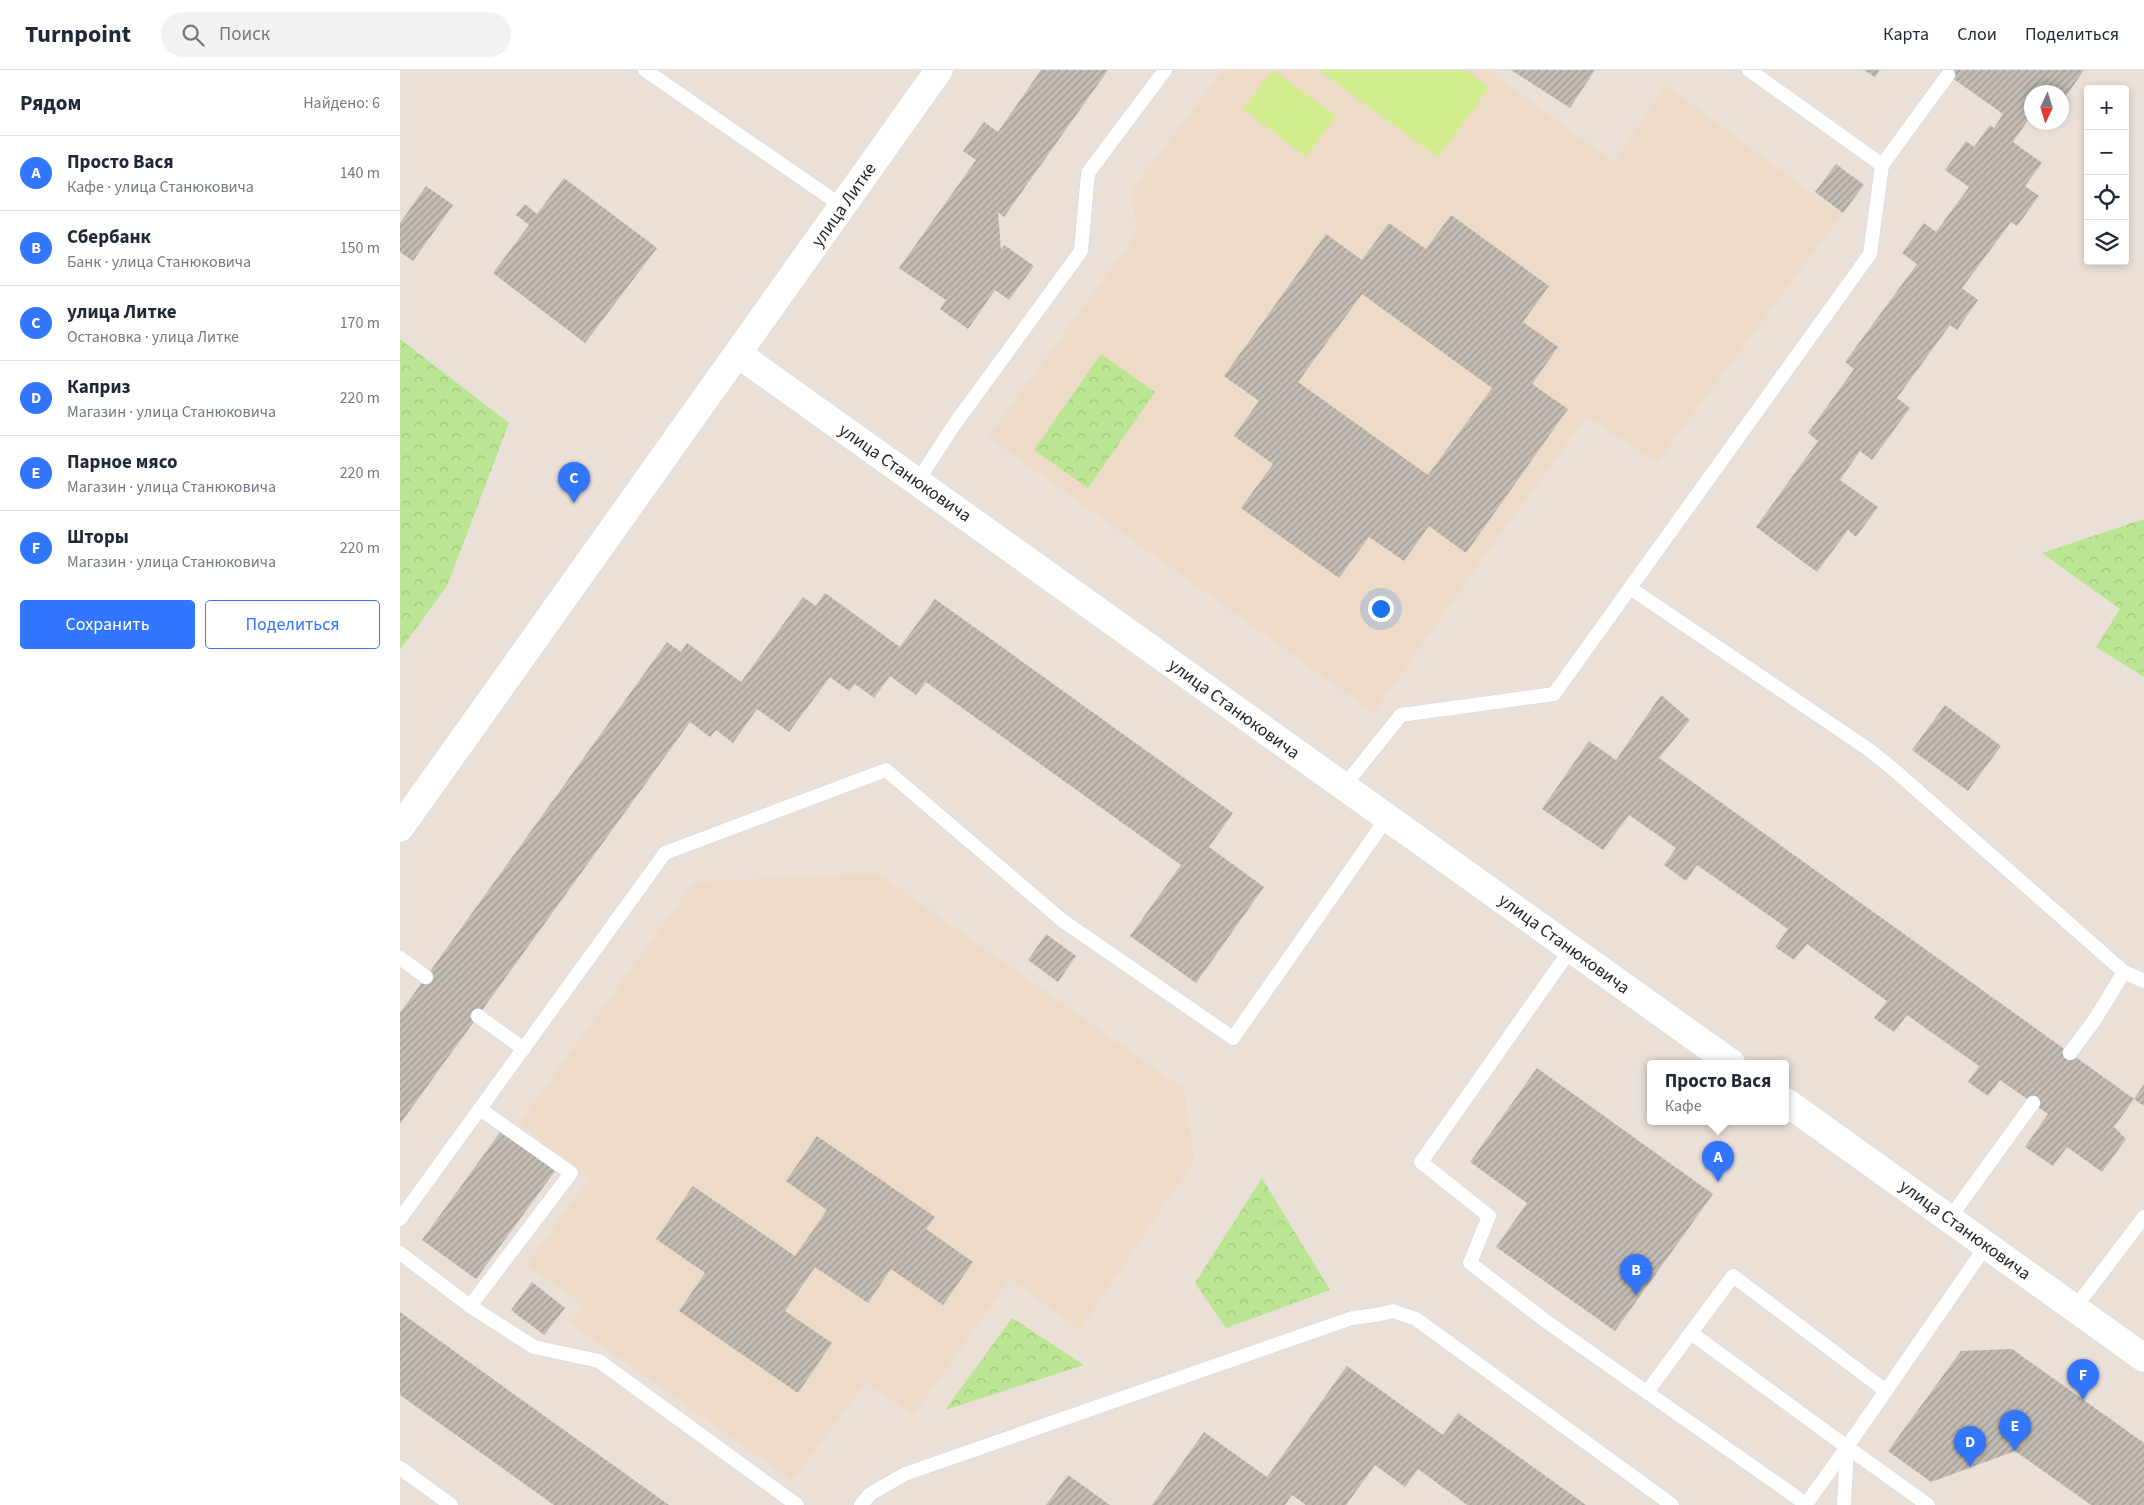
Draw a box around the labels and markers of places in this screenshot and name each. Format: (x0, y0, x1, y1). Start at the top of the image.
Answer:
pin: C (558, 462, 590, 503)
pin: A (1702, 1141, 1734, 1182)
pin: B (1620, 1254, 1652, 1295)
pin: F (2067, 1359, 2099, 1400)
pin: E (1999, 1410, 2031, 1451)
pin: D (1954, 1426, 1986, 1467)

